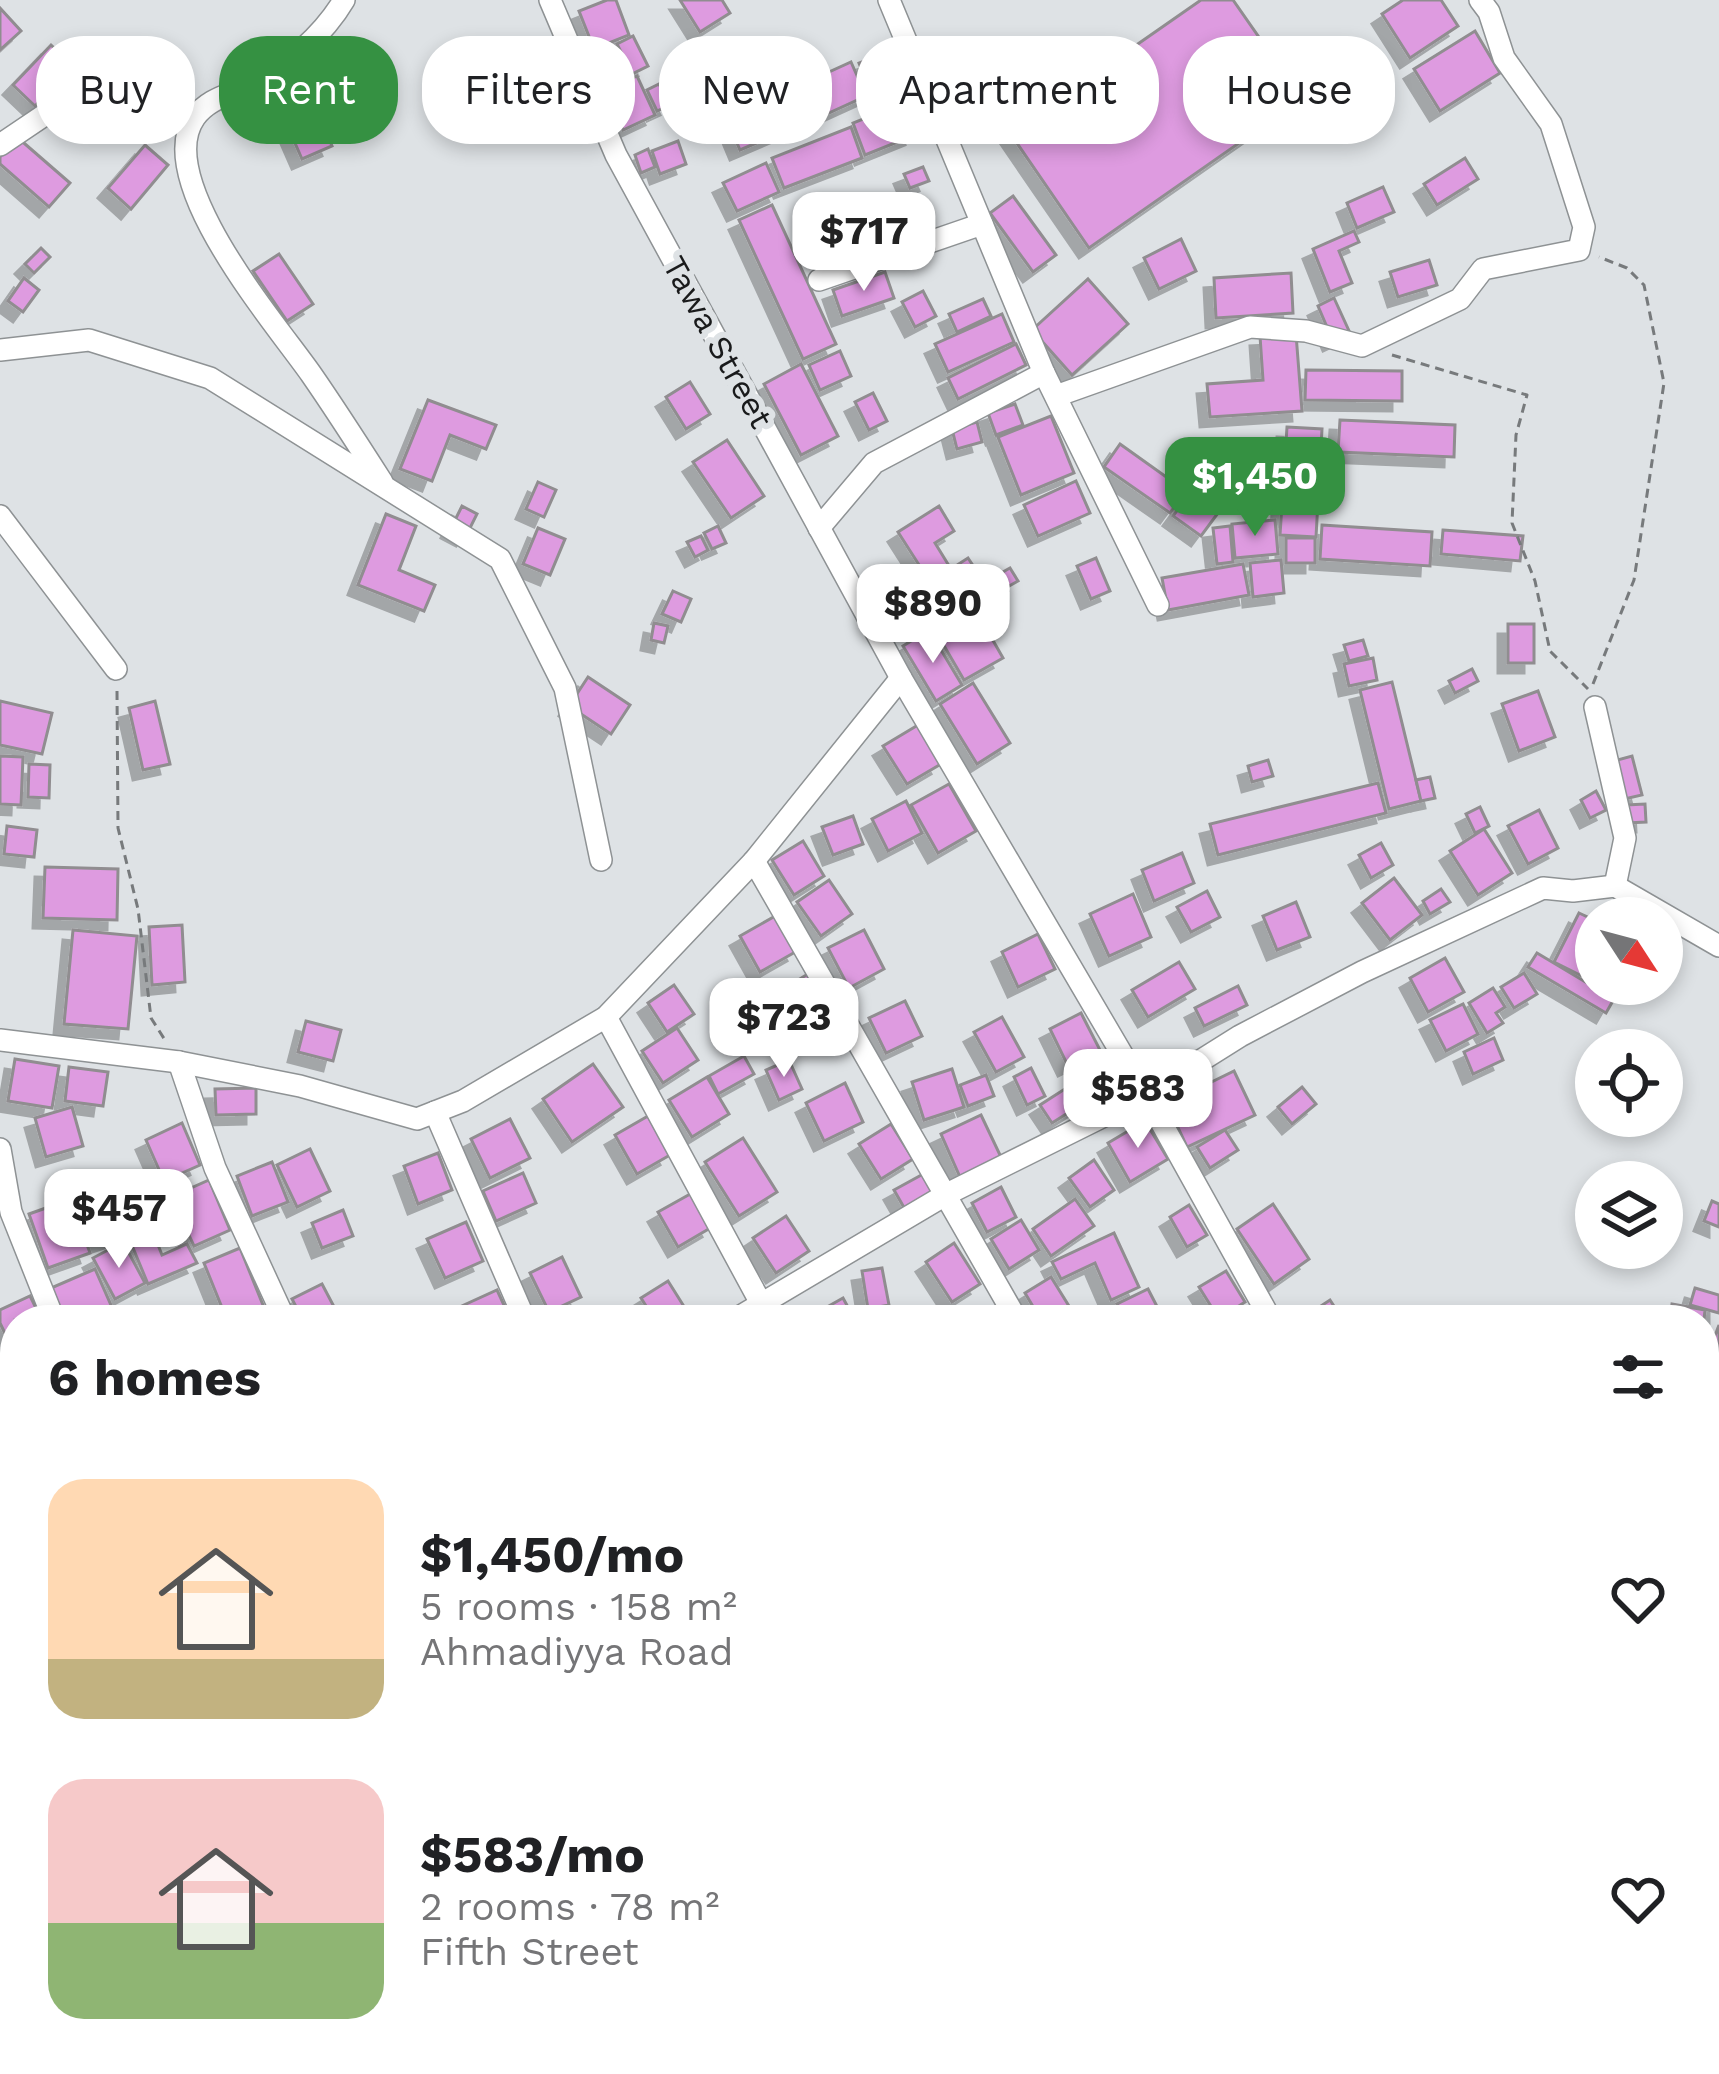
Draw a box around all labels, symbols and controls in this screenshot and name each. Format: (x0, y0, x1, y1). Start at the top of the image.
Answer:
chip: Buy (36, 36, 195, 144)
chip: Rent (219, 36, 398, 144)
chip: Filters (422, 36, 635, 144)
chip: New (659, 36, 832, 144)
chip: Apartment (856, 36, 1159, 144)
chip: House (1183, 36, 1395, 144)
pin: $717 (793, 192, 935, 294)
text: $717 (819, 208, 909, 253)
street label: Tawa Street (655, 249, 781, 435)
pin: $1,450 (1157, 437, 1353, 539)
text: $1,450 (1192, 453, 1318, 498)
pin: $890 (862, 564, 1004, 666)
text: $890 (884, 580, 982, 625)
north arrow (1575, 897, 1683, 1005)
map controls (1575, 897, 1683, 1269)
pin: $723 (713, 978, 855, 1080)
text: $723 (736, 994, 832, 1039)
button: locate (1575, 1029, 1683, 1137)
pin: $583 (1067, 1049, 1209, 1151)
text: $583 (1090, 1065, 1186, 1110)
button: layers (1575, 1161, 1683, 1269)
pin: $457 (48, 1169, 190, 1271)
text: $457 (71, 1185, 167, 1230)
icon: filters (1605, 1344, 1671, 1410)
text: 6 homes (48, 1348, 261, 1407)
text: $1,450/mo (420, 1525, 684, 1584)
icon: home (144, 1527, 288, 1671)
icon: heart (1605, 1566, 1671, 1632)
text: 5 rooms · 158 m² (420, 1584, 737, 1629)
text: Ahmadiyya Road (420, 1629, 733, 1674)
text: $583/mo (420, 1825, 645, 1884)
icon: home (144, 1827, 288, 1971)
icon: heart (1605, 1866, 1671, 1932)
text: 2 rooms · 78 m² (420, 1884, 720, 1929)
text: Fifth Street (420, 1929, 639, 1974)

